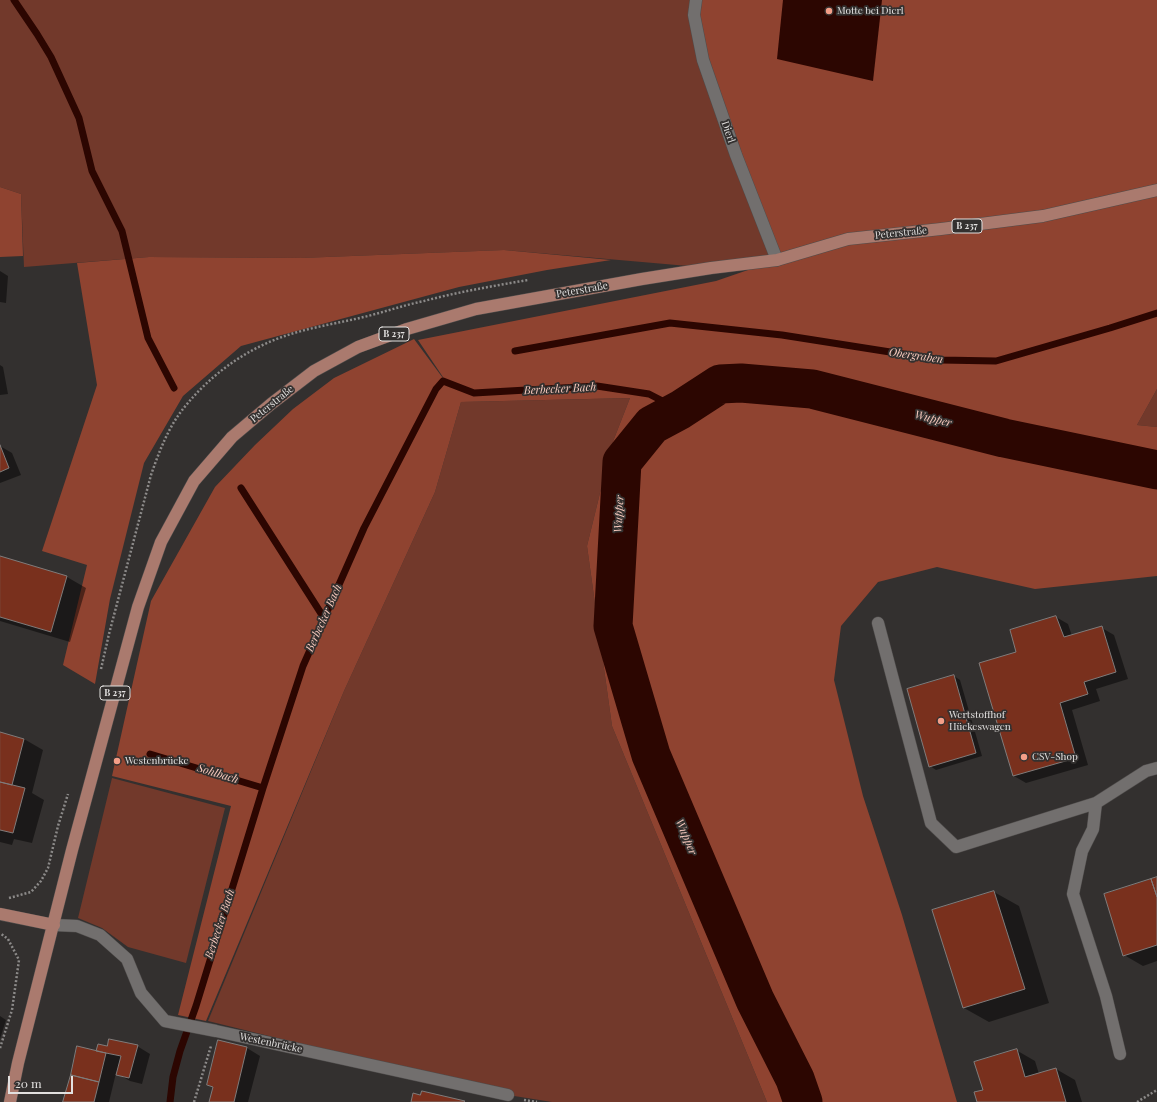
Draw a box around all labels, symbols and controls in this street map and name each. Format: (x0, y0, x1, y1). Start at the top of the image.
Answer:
place label: Motte bei Dierl (837, 5, 904, 17)
marker: Motte bei Dierl (824, 6, 834, 16)
street label: Dierl (719, 119, 737, 145)
road number: B 237 (952, 219, 982, 233)
street label: Peterstraße (874, 224, 928, 242)
street label: Peterstraße (555, 280, 609, 300)
road number: B 237 (379, 327, 409, 341)
water label: Obergraben (888, 346, 944, 366)
water label: Berbecker Bach (523, 381, 597, 397)
street label: Peterstraße (248, 383, 296, 425)
water label: Wupper (913, 408, 953, 430)
water label: Wupper (611, 495, 627, 533)
water label: Berbecker Bach (303, 582, 345, 654)
road number: B 237 (100, 686, 130, 700)
place label: Wertstoffhof Hückeswagen (949, 709, 1011, 732)
marker: Wertstoffhof Hückeswagen (936, 716, 946, 726)
place label: CSV-Shop (1032, 751, 1078, 763)
marker: CSV-Shop (1019, 752, 1029, 762)
place label: Westenbrücke (125, 755, 188, 767)
marker: Westenbrücke (112, 756, 122, 766)
water label: Sohlbach (196, 761, 240, 787)
water label: Wupper (673, 817, 699, 857)
water label: Berbecker Bach (203, 887, 237, 961)
street label: Westenbrücke (239, 1031, 303, 1055)
scale bar (10, 1068, 75, 1094)
text: 20 m (15, 1075, 42, 1091)

